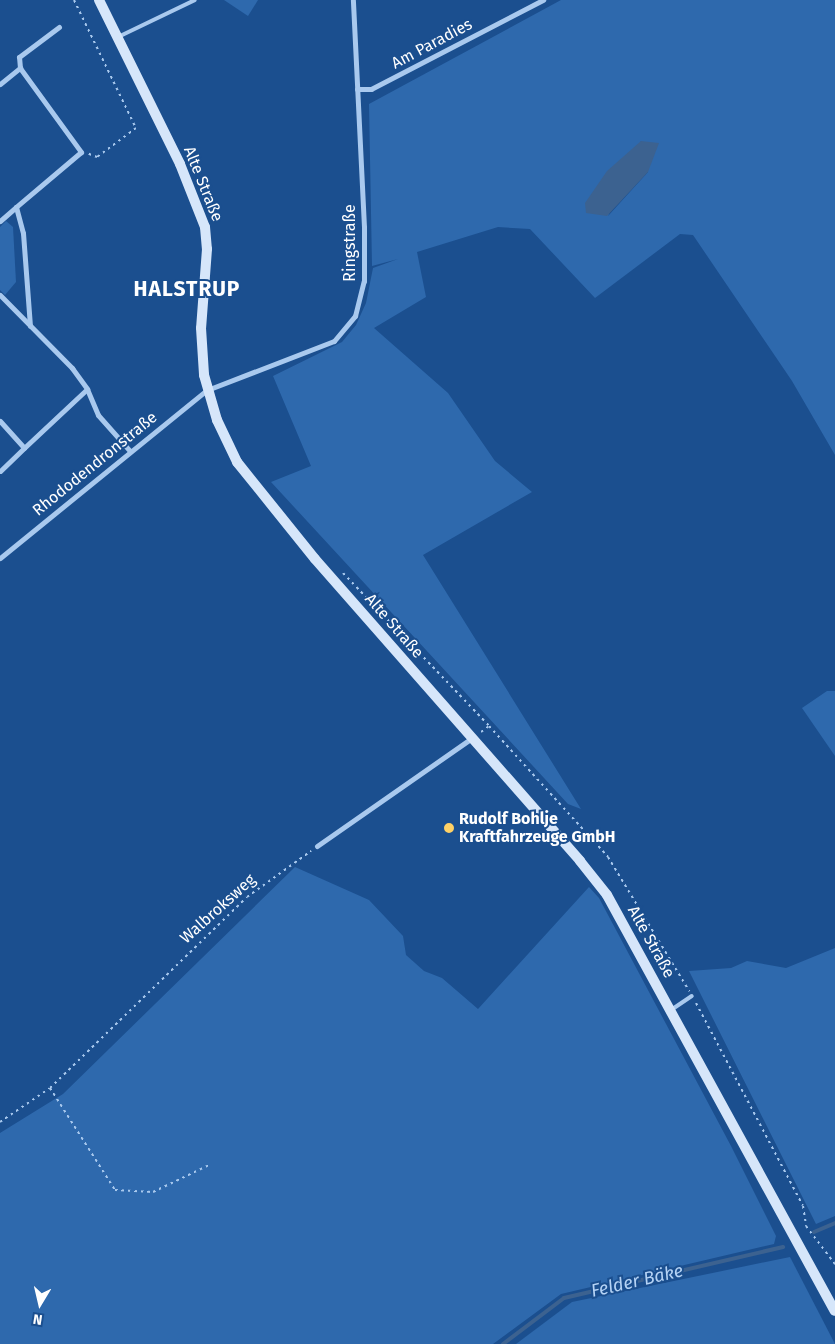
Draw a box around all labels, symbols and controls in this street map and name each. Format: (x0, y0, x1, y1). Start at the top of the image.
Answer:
street label: Am Paradies (388, 15, 476, 73)
street label: Alte Straße (179, 144, 227, 224)
street label: Ringstraße (340, 204, 360, 282)
district label: HALSTRUP (133, 276, 241, 302)
street label: Rhododendronstraße (29, 408, 161, 520)
street label: Alte Straße (361, 590, 427, 662)
place label: Rudolf Bohlje Kraftfahrzeuge GmbH (459, 809, 616, 847)
marker: Rudolf Bohlje Kraftfahrzeuge GmbH (443, 822, 455, 834)
street label: Walbroksweg (176, 870, 260, 948)
street label: Alte Straße (623, 903, 679, 981)
water label: Felder Bäke (589, 1260, 685, 1302)
north arrow (15, 1279, 65, 1329)
text: N (32, 1310, 44, 1328)

